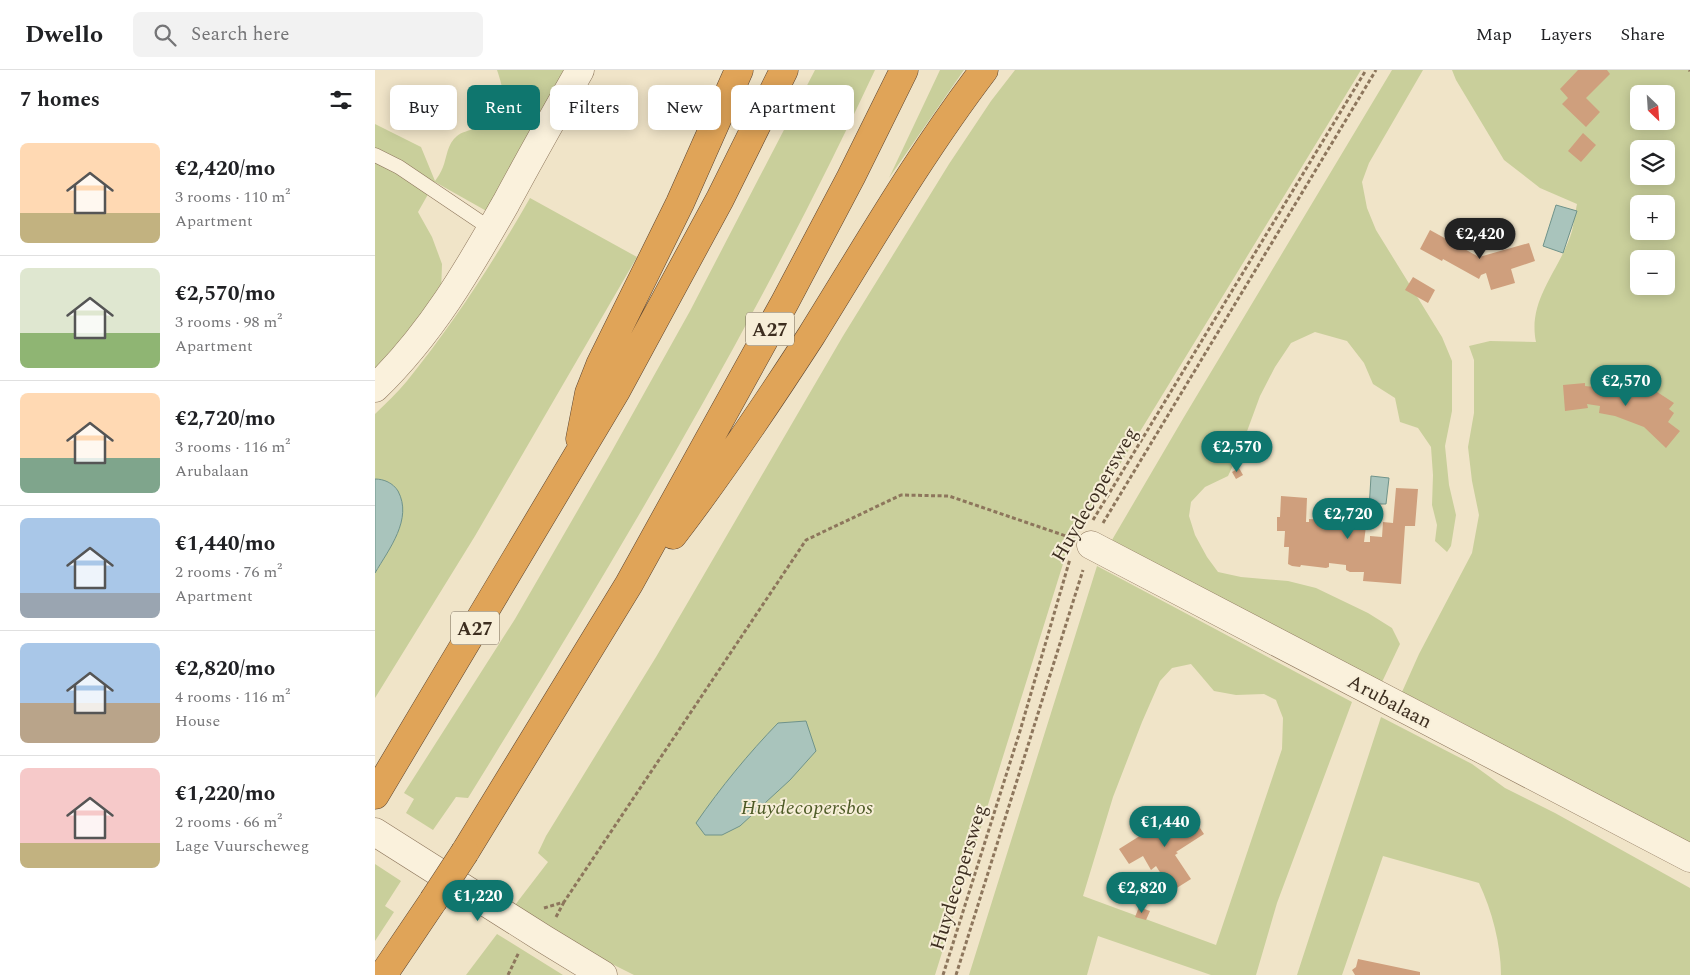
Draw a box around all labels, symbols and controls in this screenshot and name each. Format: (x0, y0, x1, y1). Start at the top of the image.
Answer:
search box (133, 12, 483, 57)
text: Dwello (25, 17, 103, 53)
text: Search here (191, 20, 290, 49)
icon: search (151, 21, 179, 49)
text: Map (1476, 21, 1512, 48)
text: Layers (1540, 21, 1592, 48)
text: Share (1620, 21, 1665, 48)
text: 7 homes (20, 84, 100, 116)
chip: Buy (390, 85, 457, 130)
chip: Rent (467, 85, 540, 130)
chip: Filters (550, 85, 638, 130)
chip: New (648, 85, 721, 130)
chip: Apartment (731, 85, 854, 130)
north arrow (1630, 85, 1675, 130)
map controls (1630, 85, 1675, 295)
icon: filters (327, 86, 355, 114)
button: layers (1630, 140, 1675, 185)
text: €2,420/mo (175, 153, 275, 185)
icon: home (60, 163, 120, 223)
text: 3 rooms · 110 m² (175, 185, 290, 209)
button: + (1630, 195, 1675, 240)
text: Apartment (175, 209, 253, 233)
pin: €2,420 (1439, 218, 1521, 260)
text: €2,420 (1455, 222, 1505, 246)
button: − (1630, 250, 1675, 295)
text: €2,570/mo (175, 278, 275, 310)
icon: home (60, 288, 120, 348)
text: 3 rooms · 98 m² (175, 310, 282, 334)
road number: A27 (746, 312, 794, 346)
text: Apartment (175, 334, 253, 358)
pin: €2,570 (1585, 364, 1667, 407)
text: €2,570 (1601, 369, 1651, 393)
text: €2,720/mo (175, 403, 275, 435)
icon: home (60, 413, 120, 473)
street label: Huydecopersweg (1044, 421, 1146, 568)
pin: €2,570 (1196, 430, 1278, 473)
text: 3 rooms · 116 m² (175, 435, 290, 459)
text: €2,570 (1212, 435, 1262, 459)
text: Arubalaan (175, 459, 249, 483)
pin: €2,720 (1307, 498, 1389, 540)
text: €2,720 (1323, 502, 1373, 526)
text: €1,440/mo (175, 528, 275, 560)
icon: home (60, 538, 120, 598)
text: 2 rooms · 76 m² (175, 560, 282, 584)
text: Apartment (175, 584, 253, 608)
road number: A27 (451, 612, 499, 644)
text: €2,820/mo (175, 653, 275, 685)
icon: home (60, 663, 120, 723)
street label: Arubalaan (1342, 667, 1437, 737)
text: 4 rooms · 116 m² (175, 685, 290, 709)
text: House (175, 709, 220, 733)
text: €1,220/mo (175, 778, 275, 810)
icon: home (60, 788, 120, 848)
park label: Huydecopersbos (741, 793, 873, 823)
street label: Huydecopersweg (922, 800, 995, 954)
pin: €1,440 (1124, 806, 1206, 848)
text: 2 rooms · 66 m² (175, 810, 282, 834)
text: €1,440 (1140, 810, 1190, 834)
text: Lage Vuurscheweg (175, 834, 309, 858)
pin: €2,820 (1101, 872, 1183, 914)
text: €2,820 (1117, 876, 1167, 900)
pin: €1,220 (437, 880, 519, 922)
text: €1,220 (453, 884, 503, 908)

